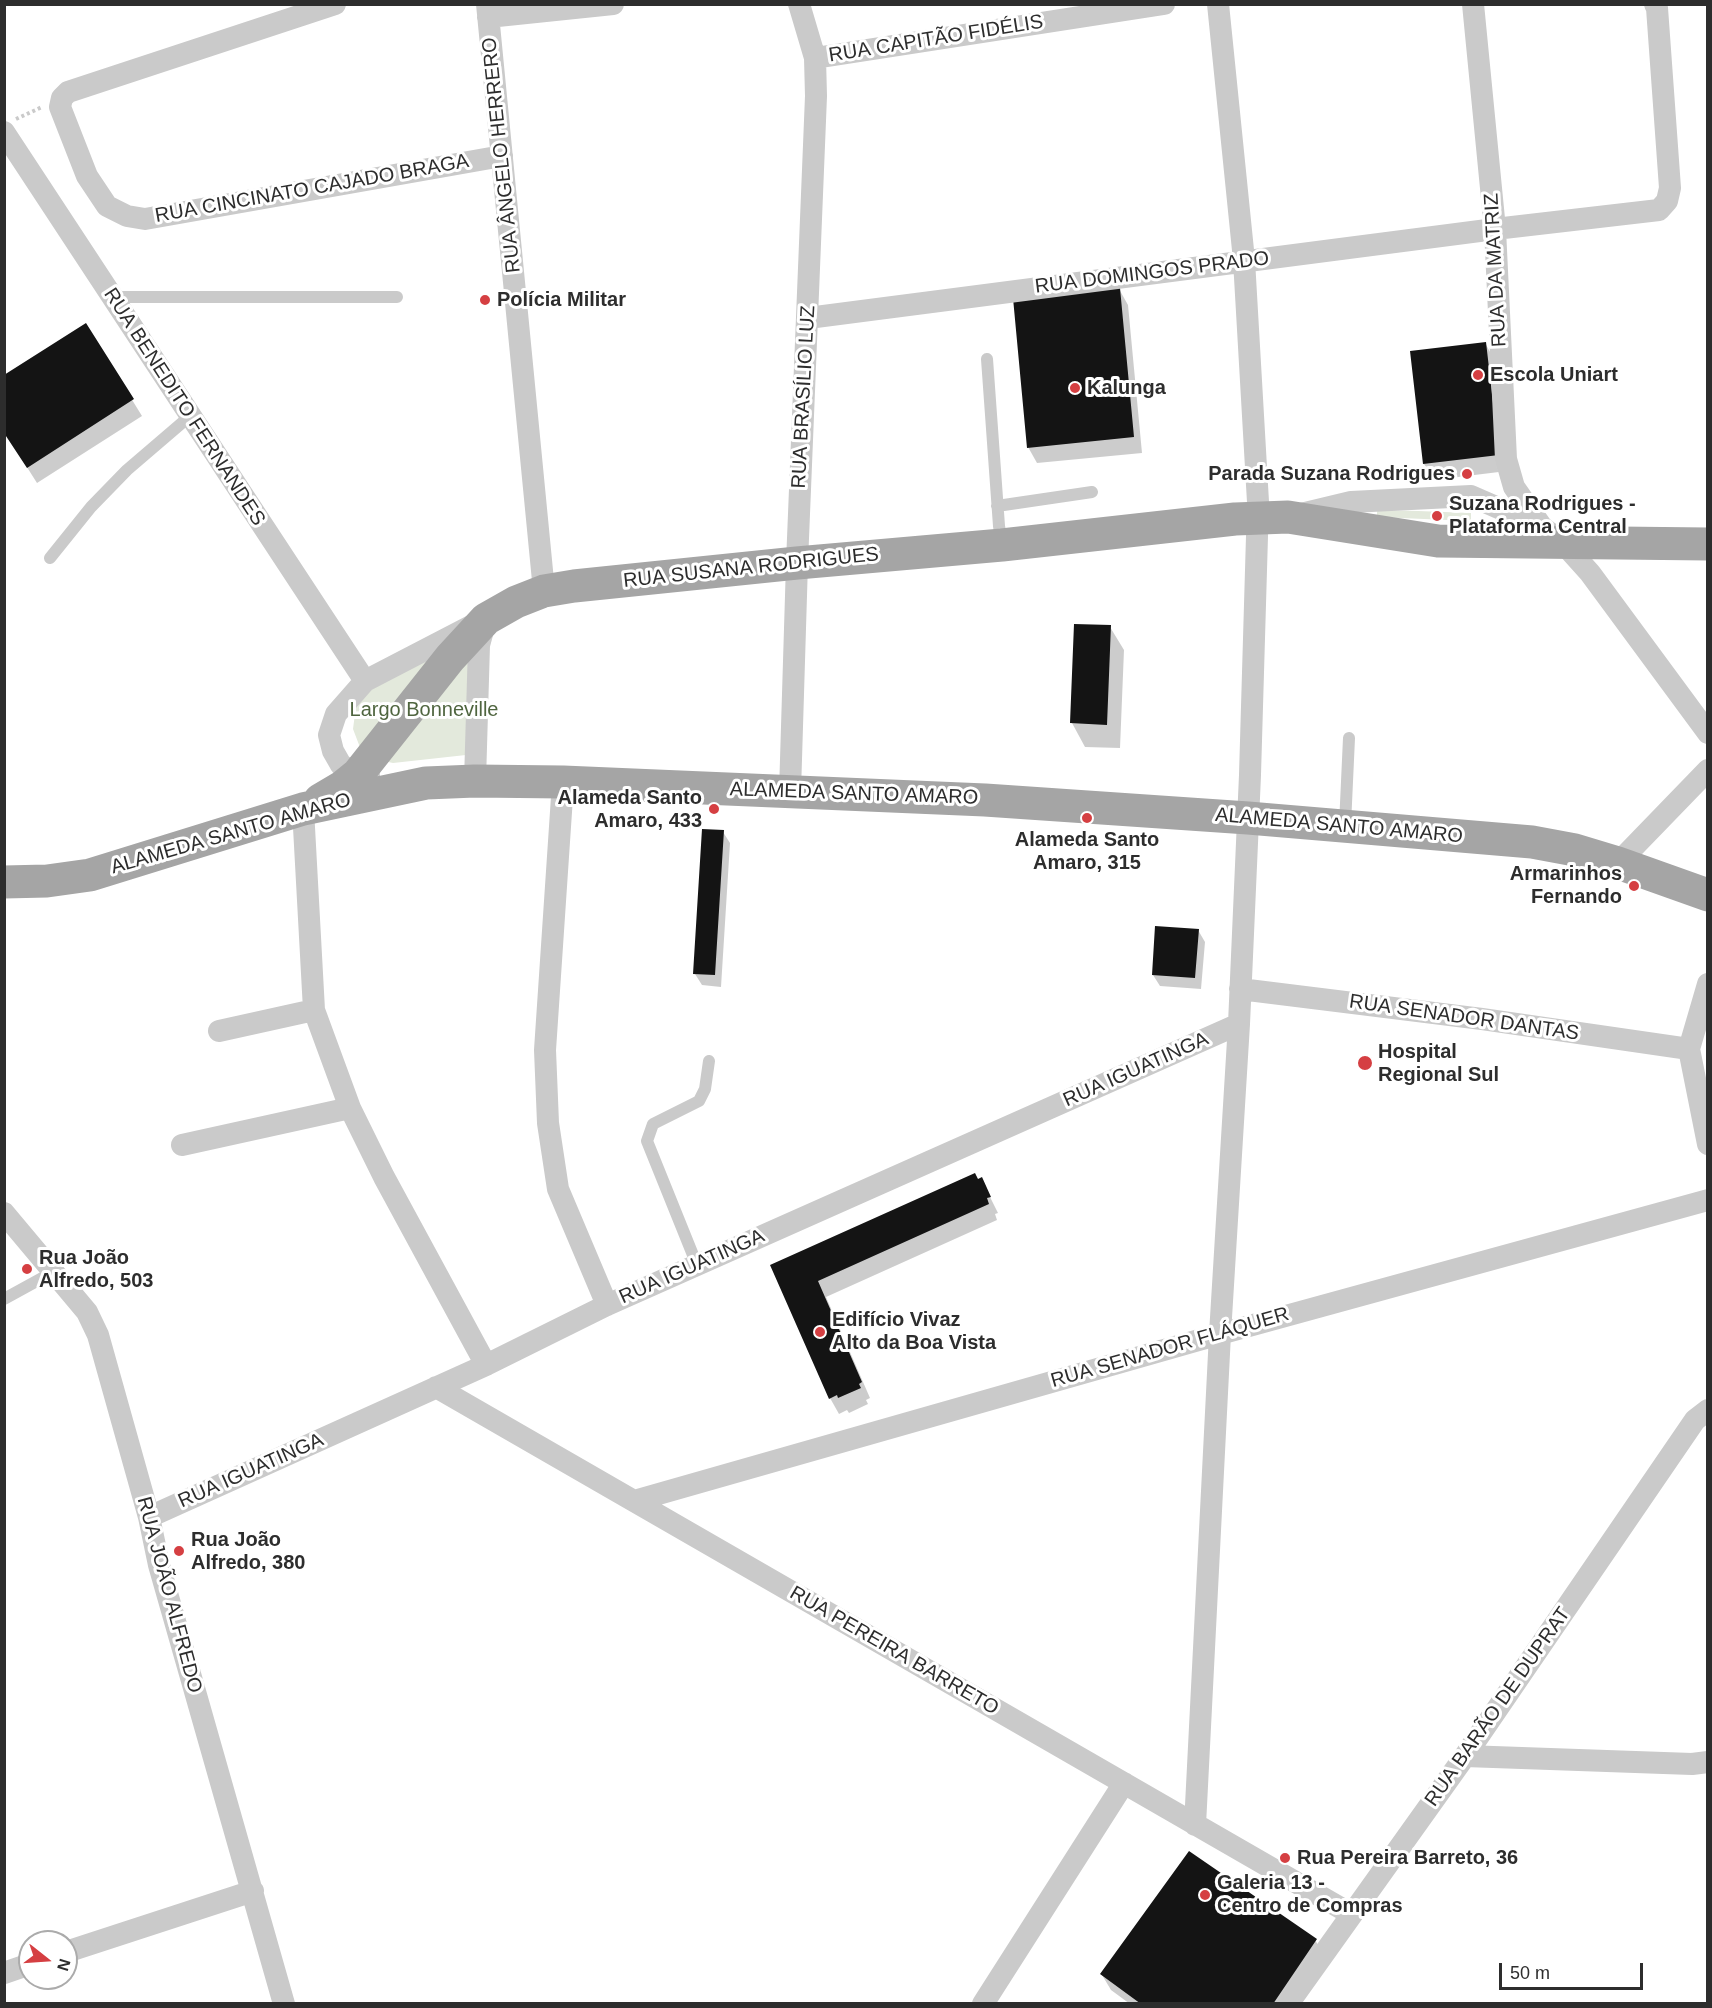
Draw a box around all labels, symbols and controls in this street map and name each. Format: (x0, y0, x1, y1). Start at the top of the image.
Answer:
street label: RUA CAPITÃO FIDÉLIS (827, 10, 1045, 68)
street label: RUA ÂNGELO HERRERO (478, 36, 526, 274)
street label: RUA CINCINATO CAJADO BRAGA (153, 150, 471, 228)
street label: RUA DA MATRIZ (1480, 192, 1512, 348)
street label: RUA DOMINGOS PRADO (1034, 247, 1270, 299)
street label: RUA BENEDITO FERNANDES (98, 284, 270, 530)
place label: Polícia Militar (497, 288, 626, 312)
marker: Polícia Militar (478, 293, 492, 307)
street label: RUA BRASÍLIO LUZ (787, 305, 821, 489)
place label: Escola Uniart (1490, 363, 1618, 387)
marker: Escola Uniart (1471, 368, 1485, 382)
place label: Kalunga (1087, 376, 1166, 400)
marker: Kalunga (1068, 381, 1082, 395)
place label: Parada Suzana Rodrigues (1208, 462, 1455, 486)
marker: Parada Suzana Rodrigues (1460, 467, 1474, 481)
place label: Suzana Rodrigues - Plataforma Central (1449, 492, 1636, 539)
marker: Suzana Rodrigues - Plataforma Central (1430, 509, 1444, 523)
street label: RUA SUSANA RODRIGUES (622, 543, 880, 593)
park label: Largo Bonneville (350, 698, 498, 722)
street label: ALAMEDA SANTO AMARO (729, 778, 979, 810)
place label: Alameda Santo Amaro, 433 (558, 786, 702, 833)
street label: ALAMEDA SANTO AMARO (108, 788, 354, 880)
marker: Alameda Santo Amaro, 433 (707, 802, 721, 816)
street label: ALAMEDA SANTO AMARO (1214, 803, 1464, 849)
marker: Alameda Santo Amaro, 315 (1080, 811, 1094, 825)
place label: Alameda Santo Amaro, 315 (1015, 828, 1159, 875)
place label: Armarinhos Fernando (1510, 862, 1622, 909)
marker: Armarinhos Fernando (1627, 879, 1641, 893)
street label: RUA SENADOR DANTAS (1348, 990, 1580, 1046)
street label: RUA IGUATINGA (1060, 1027, 1212, 1113)
place label: Hospital Regional Sul (1378, 1040, 1499, 1087)
marker: Hospital Regional Sul (1356, 1054, 1374, 1072)
street label: RUA IGUATINGA (616, 1224, 768, 1310)
place label: Rua João Alfredo, 503 (39, 1246, 153, 1293)
marker: Rua João Alfredo, 503 (20, 1262, 34, 1276)
street label: RUA SENADOR FLÁQUER (1048, 1302, 1292, 1394)
place label: Edifício Vivaz Alto da Boa Vista (832, 1308, 996, 1355)
marker: Edifício Vivaz Alto da Boa Vista (813, 1325, 827, 1339)
street label: RUA IGUATINGA (175, 1428, 327, 1514)
street label: RUA JOÃO ALFREDO (131, 1494, 207, 1696)
place label: Rua João Alfredo, 380 (191, 1528, 305, 1575)
marker: Rua João Alfredo, 380 (172, 1544, 186, 1558)
street label: RUA PEREIRA BARRETO (785, 1581, 1003, 1721)
street label: RUA BARÃO DE DUPRAT (1420, 1603, 1576, 1811)
place label: Rua Pereira Barreto, 36 (1297, 1846, 1518, 1870)
marker: Rua Pereira Barreto, 36 (1278, 1851, 1292, 1865)
place label: Galeria 13 - Centro de Compras (1217, 1871, 1403, 1918)
marker: Galeria 13 - Centro de Compras (1198, 1888, 1212, 1902)
north arrow (18, 1930, 78, 1990)
scale bar (1502, 1951, 1646, 1989)
text: N (54, 1957, 74, 1973)
text: 50 m (1510, 1963, 1550, 1983)

